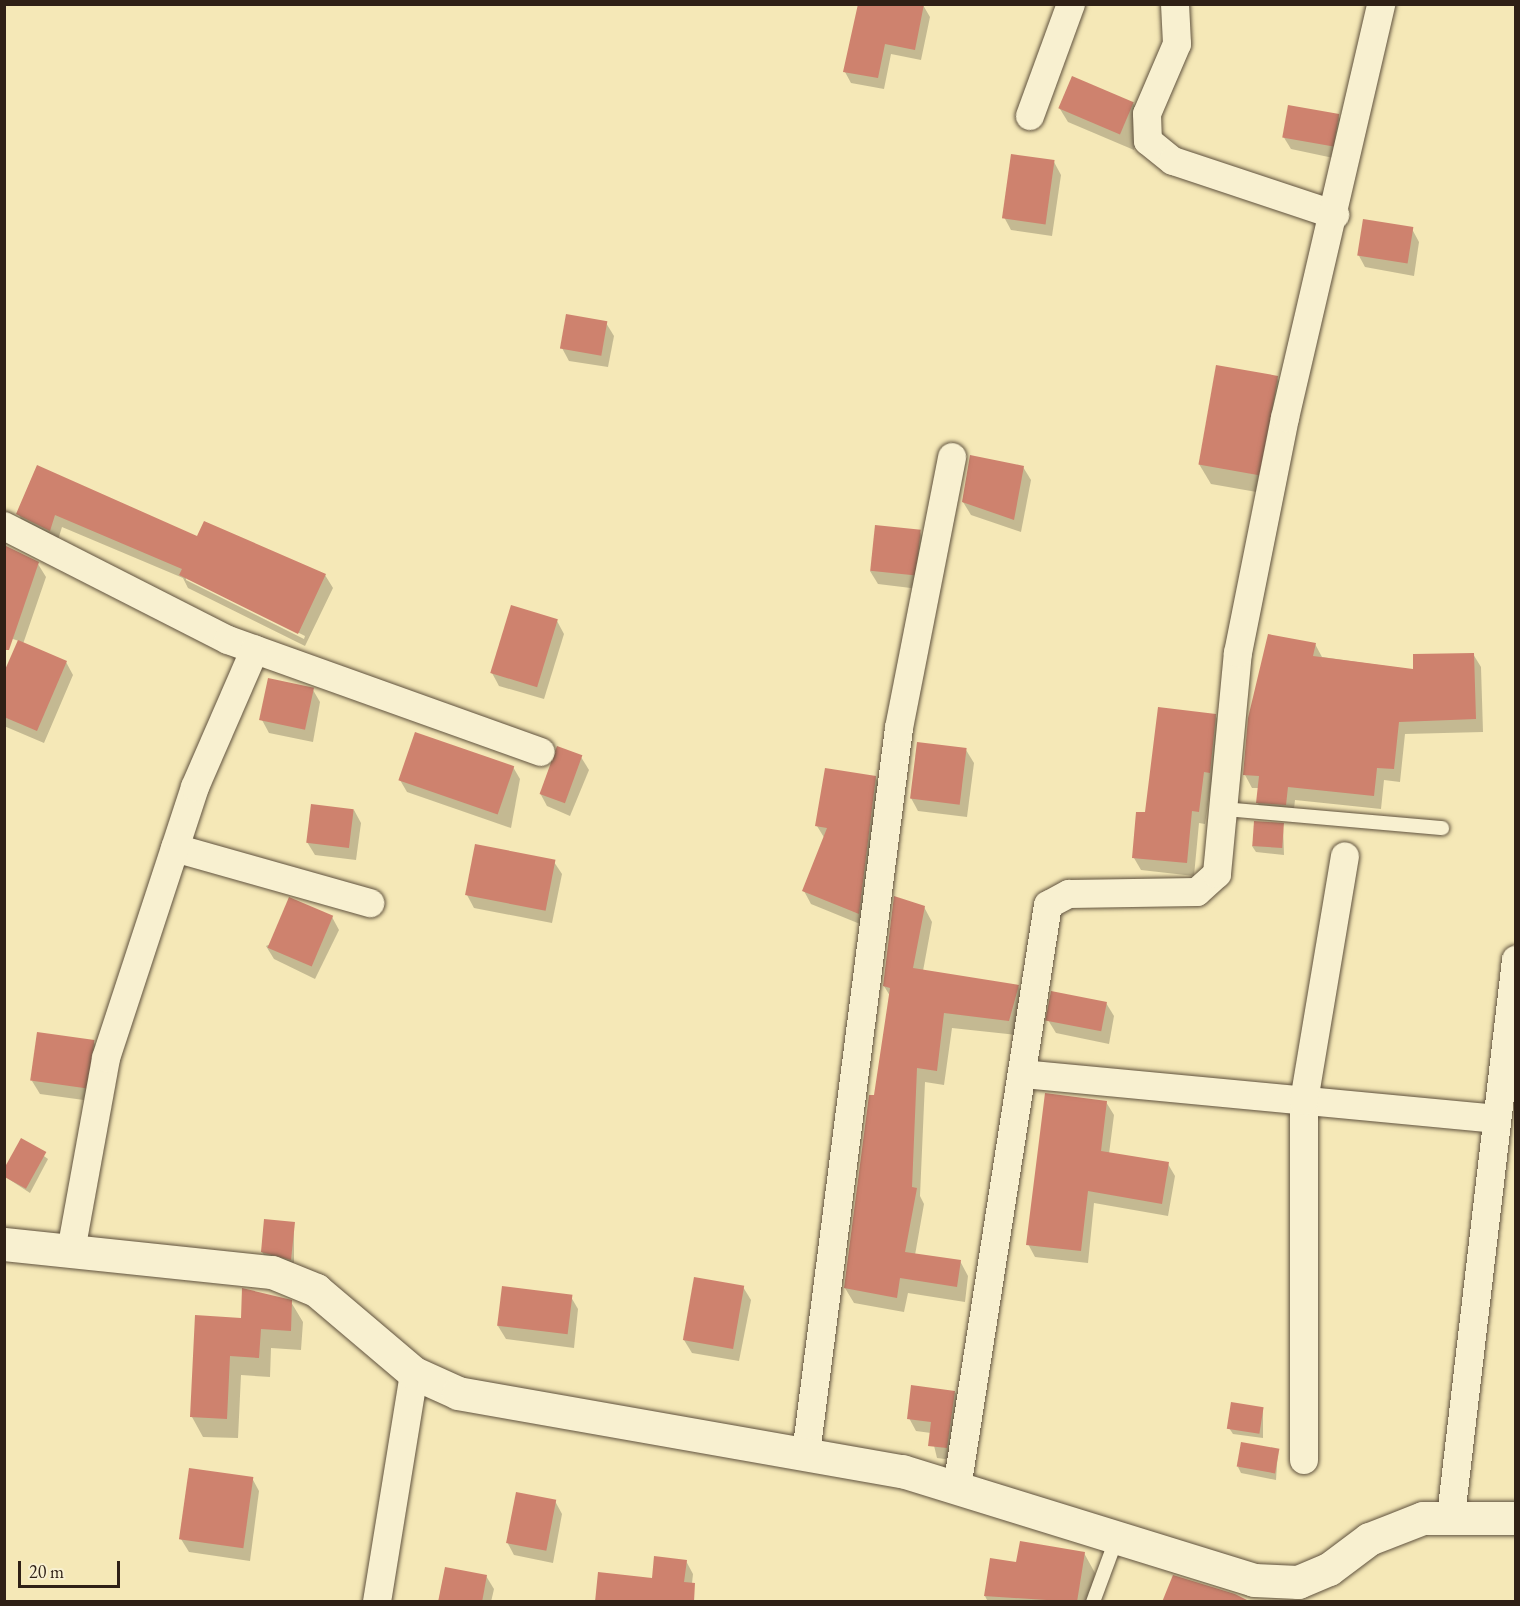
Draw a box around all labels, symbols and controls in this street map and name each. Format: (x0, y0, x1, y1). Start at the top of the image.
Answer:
scale bar (21, 1549, 123, 1587)
text: 20 m (29, 1560, 64, 1583)

